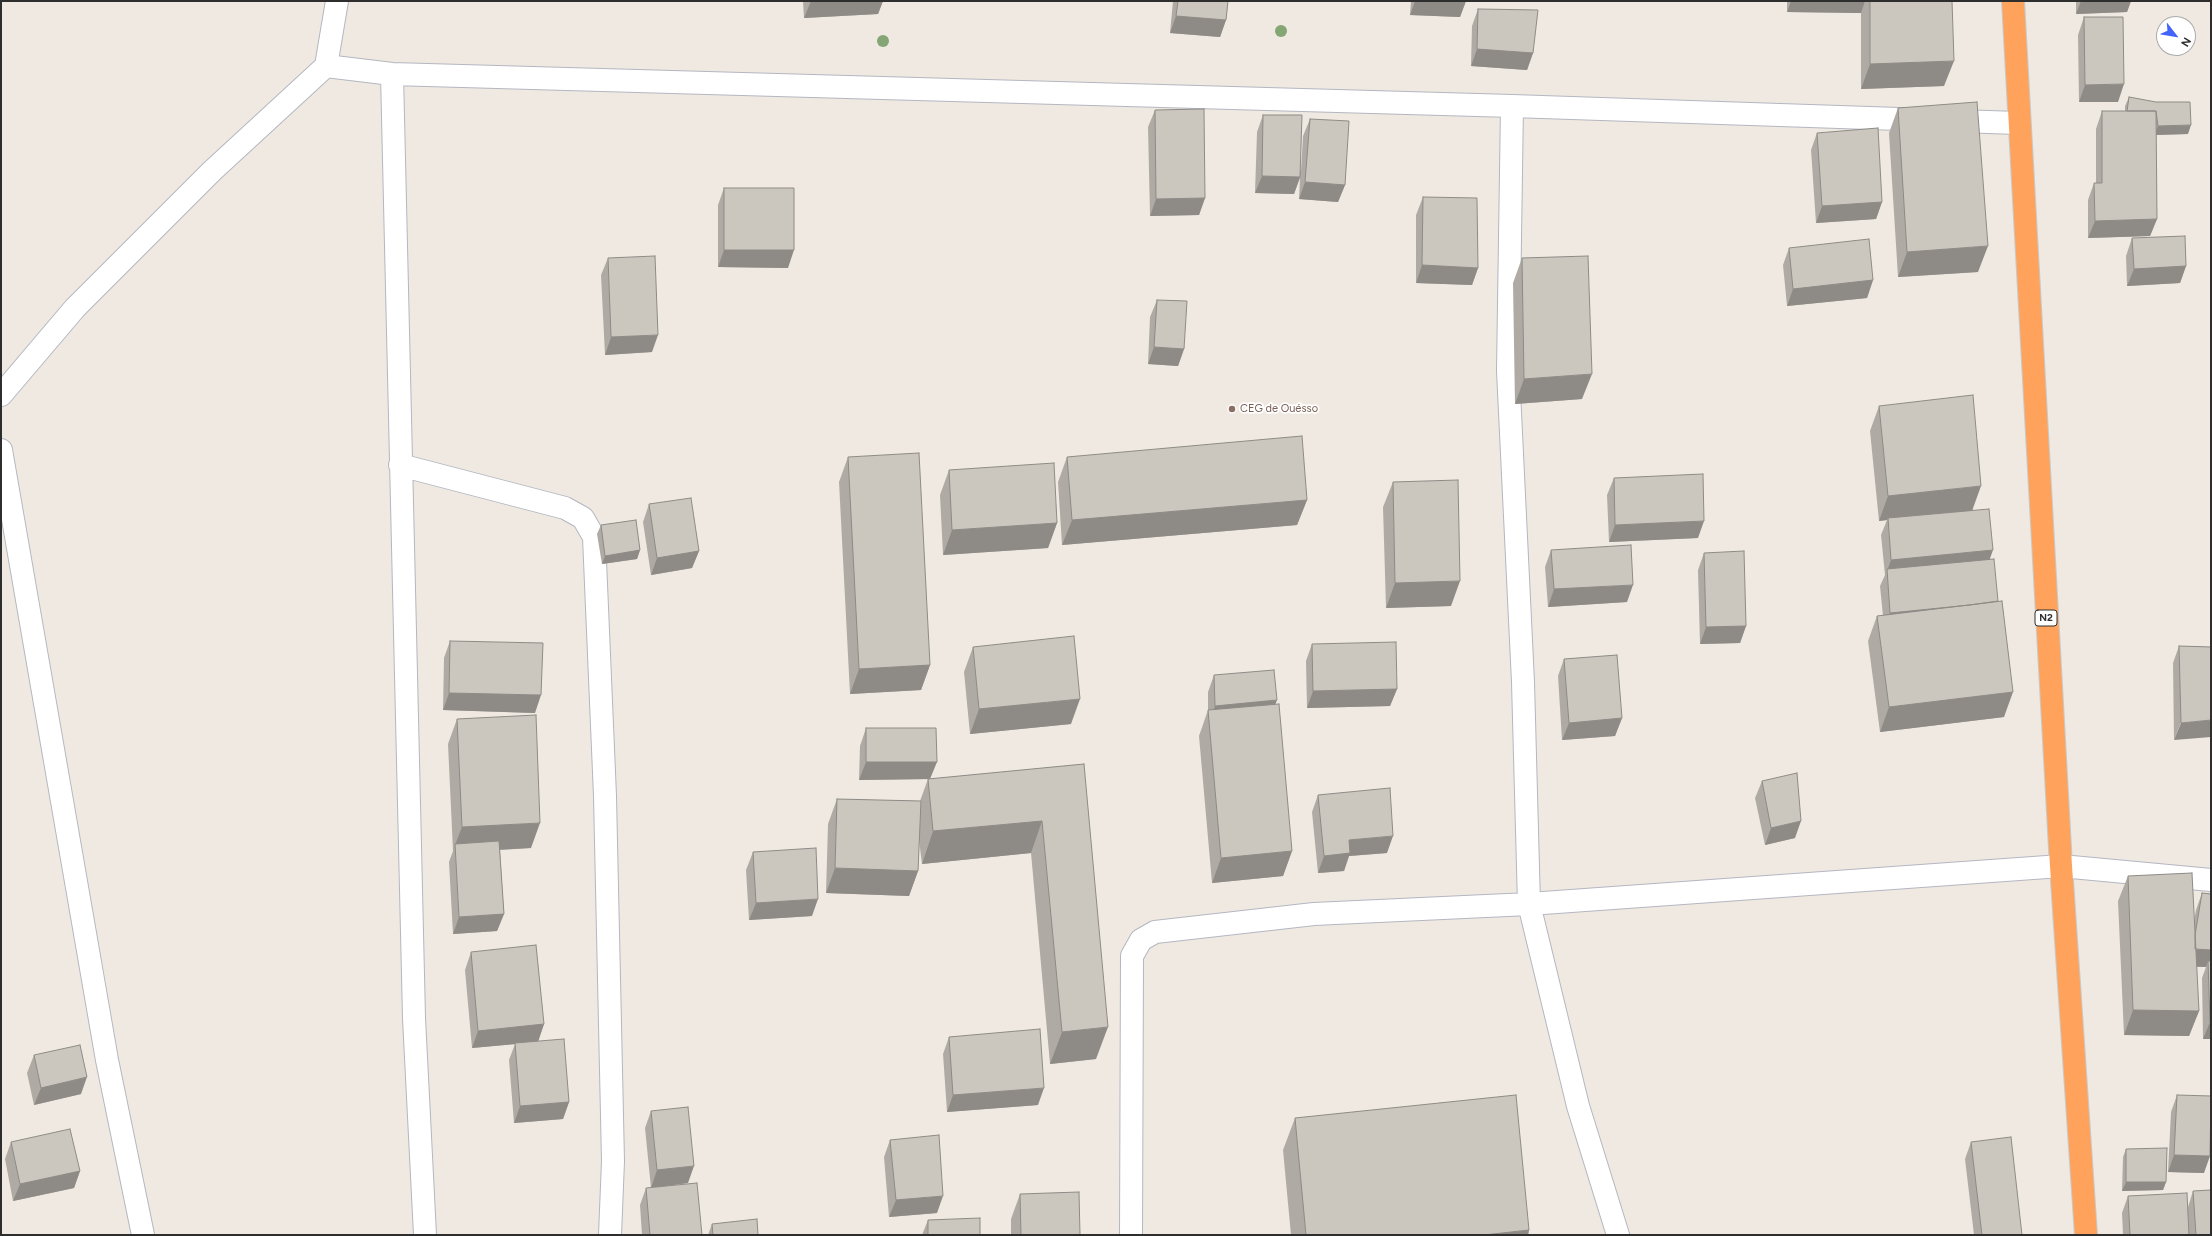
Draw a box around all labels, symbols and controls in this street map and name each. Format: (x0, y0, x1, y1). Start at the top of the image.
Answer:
north arrow (2156, 16, 2196, 56)
text: N (2178, 35, 2194, 49)
place label: CEG de Ouésso (1240, 402, 1318, 416)
marker: CEG de Ouésso (1227, 404, 1237, 414)
road number: N2 (2035, 610, 2057, 626)

